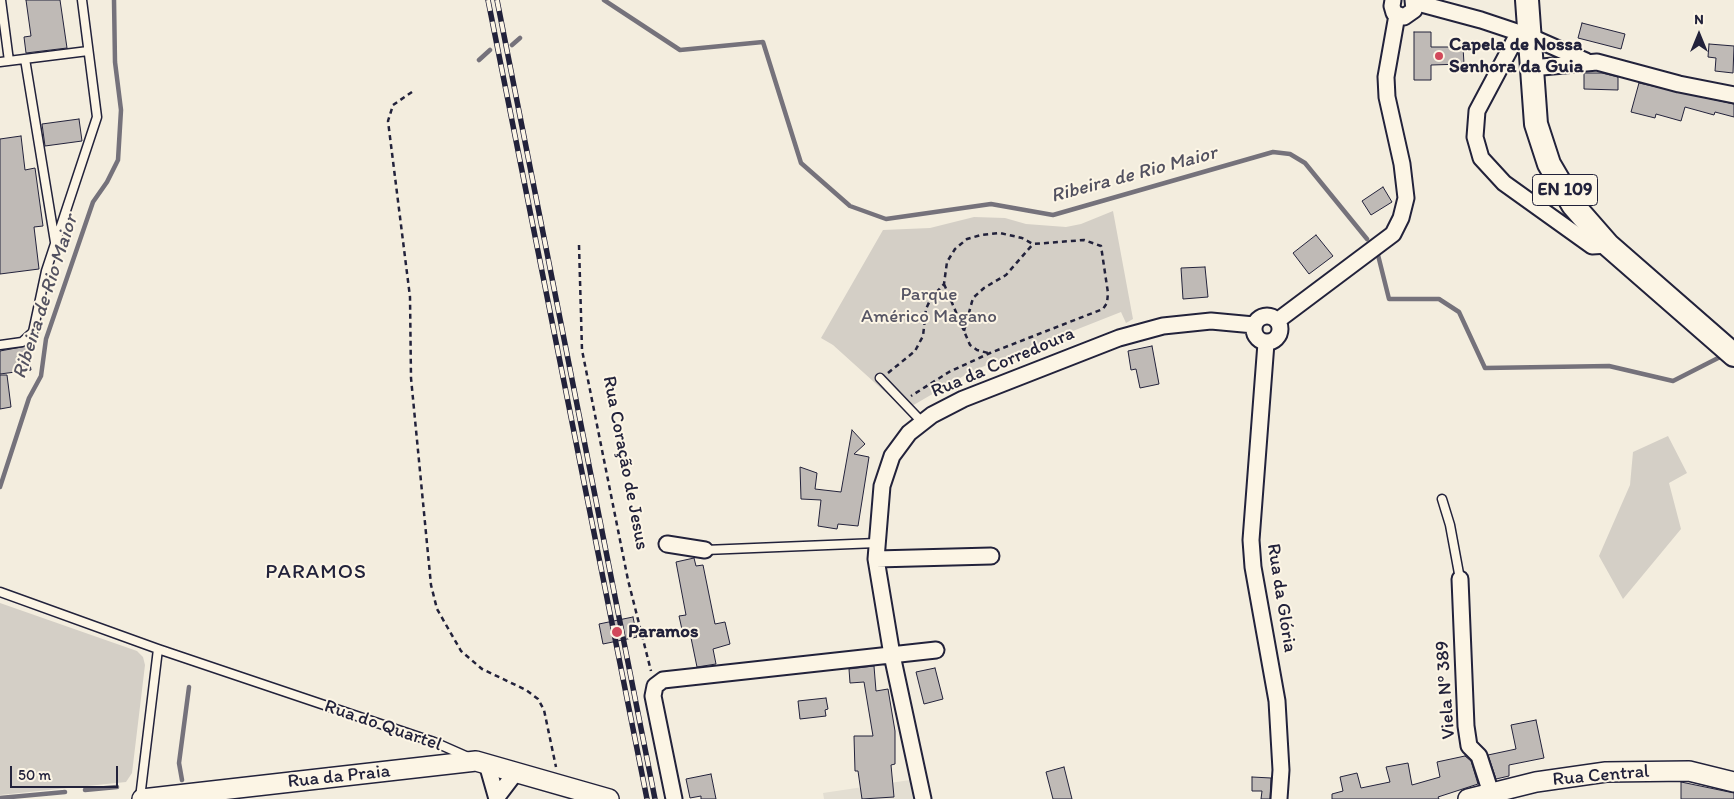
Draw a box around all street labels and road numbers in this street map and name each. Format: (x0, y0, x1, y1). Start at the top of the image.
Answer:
road number: EN 109 (1532, 174, 1598, 206)
street label: Rua da Corredoura (928, 323, 1078, 403)
street label: Rua Coração de Jesus (597, 374, 653, 552)
street label: Rua da Glória (1261, 542, 1301, 654)
street label: Viela Nº 389 (1431, 640, 1461, 740)
street label: Rua do Quartel (321, 695, 445, 757)
street label: Rua da Praia (286, 760, 392, 794)
street label: Rua Central (1552, 760, 1650, 792)

